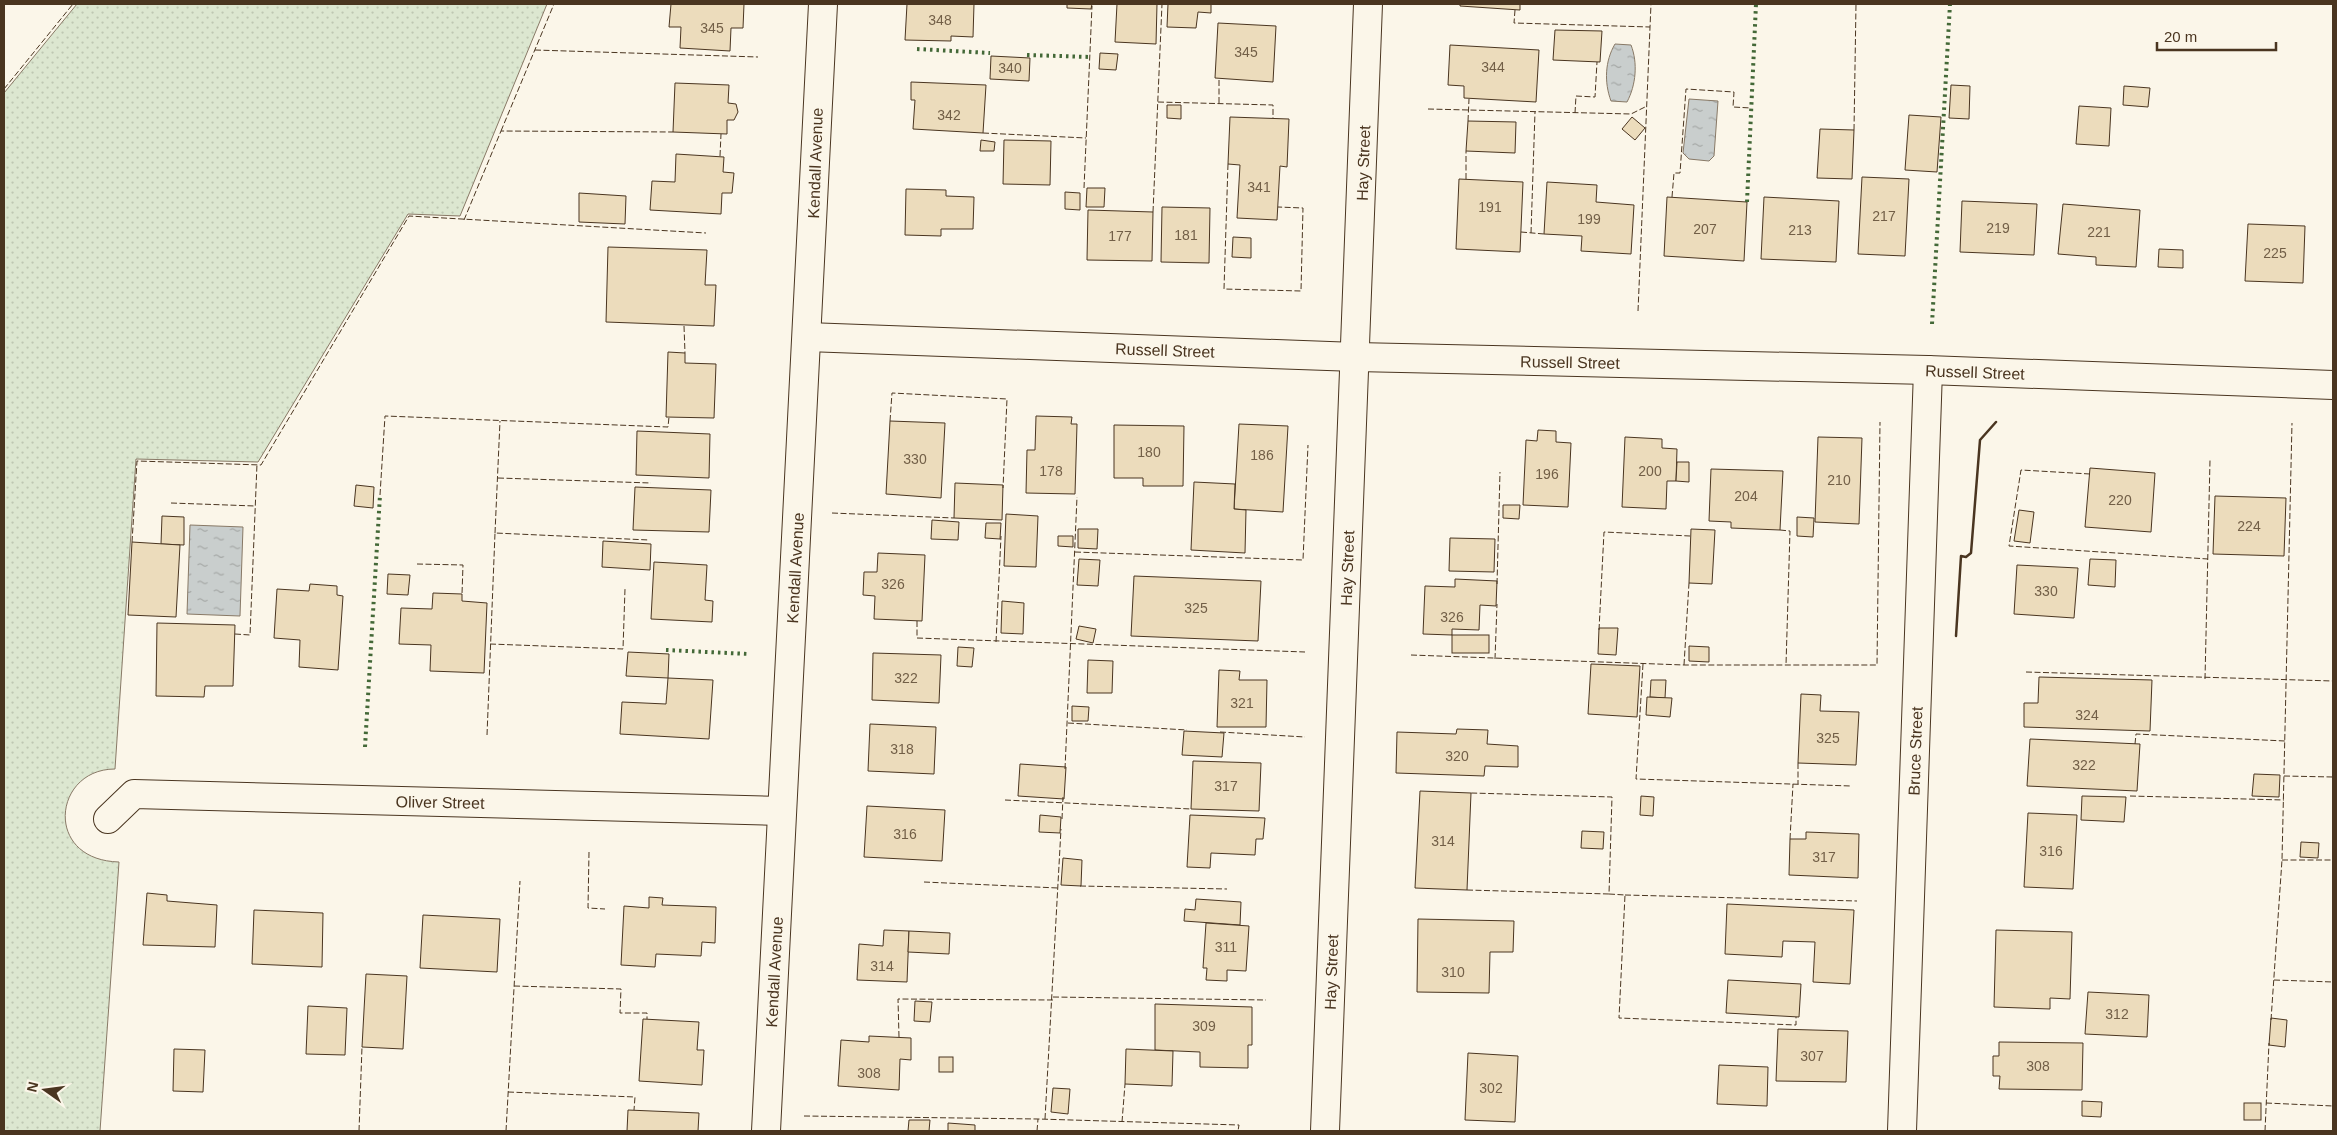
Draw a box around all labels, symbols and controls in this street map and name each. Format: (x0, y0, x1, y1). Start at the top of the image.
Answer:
house number: 348 (928, 12, 952, 28)
house number: 345 (700, 20, 724, 36)
scale bar (2157, 20, 2276, 52)
text: 20 m (2164, 28, 2197, 45)
house number: 345 (1234, 44, 1258, 60)
house number: 344 (1481, 59, 1505, 75)
house number: 340 (998, 60, 1022, 76)
street label: Kendall Avenue (805, 107, 826, 219)
house number: 342 (937, 107, 961, 123)
street label: Hay Street (1354, 124, 1373, 201)
house number: 341 (1247, 179, 1271, 195)
house number: 191 (1478, 199, 1502, 215)
house number: 217 (1872, 208, 1896, 224)
house number: 199 (1577, 211, 1601, 227)
house number: 219 (1986, 220, 2010, 236)
house number: 207 (1693, 221, 1717, 237)
house number: 213 (1788, 222, 1812, 238)
house number: 221 (2087, 224, 2111, 240)
house number: 181 (1174, 227, 1198, 243)
house number: 177 (1108, 228, 1132, 244)
house number: 225 (2263, 245, 2287, 261)
street label: Russell Street (1115, 340, 1216, 361)
street label: Russell Street (1520, 353, 1620, 372)
street label: Russell Street (1925, 362, 2026, 383)
house number: 180 (1137, 444, 1161, 460)
house number: 186 (1250, 447, 1274, 463)
house number: 330 (903, 451, 927, 467)
house number: 178 (1039, 463, 1063, 479)
house number: 200 (1638, 463, 1662, 479)
house number: 196 (1535, 466, 1559, 482)
house number: 210 (1827, 472, 1851, 488)
house number: 204 (1734, 488, 1758, 504)
house number: 220 (2108, 492, 2132, 508)
street label: Kendall Avenue (784, 512, 807, 624)
house number: 224 (2237, 518, 2261, 534)
street label: Hay Street (1338, 529, 1357, 606)
house number: 326 (881, 576, 905, 592)
house number: 330 (2034, 583, 2058, 599)
house number: 325 (1184, 600, 1208, 616)
house number: 326 (1440, 609, 1464, 625)
house number: 322 (894, 670, 918, 686)
house number: 321 (1230, 695, 1254, 711)
street label: Bruce Street (1905, 706, 1926, 796)
house number: 324 (2075, 707, 2099, 723)
house number: 325 (1816, 730, 1840, 746)
house number: 318 (890, 741, 914, 757)
house number: 320 (1445, 748, 1469, 764)
house number: 322 (2072, 757, 2096, 773)
house number: 317 (1214, 778, 1238, 794)
street label: Oliver Street (395, 793, 485, 812)
house number: 316 (893, 826, 917, 842)
house number: 314 (1431, 833, 1455, 849)
house number: 316 (2039, 843, 2063, 859)
house number: 317 (1812, 849, 1836, 865)
street label: Kendall Avenue (763, 916, 786, 1028)
street label: Hay Street (1322, 933, 1341, 1010)
house number: 311 (1215, 939, 1237, 955)
house number: 314 (870, 958, 894, 974)
house number: 310 (1441, 964, 1465, 980)
house number: 312 (2105, 1006, 2129, 1022)
house number: 309 (1192, 1018, 1216, 1034)
house number: 307 (1800, 1048, 1824, 1064)
house number: 308 (2026, 1058, 2050, 1074)
north arrow (20, 1065, 70, 1115)
house number: 308 (857, 1065, 881, 1081)
text: N (23, 1080, 41, 1094)
house number: 302 (1479, 1080, 1503, 1096)

